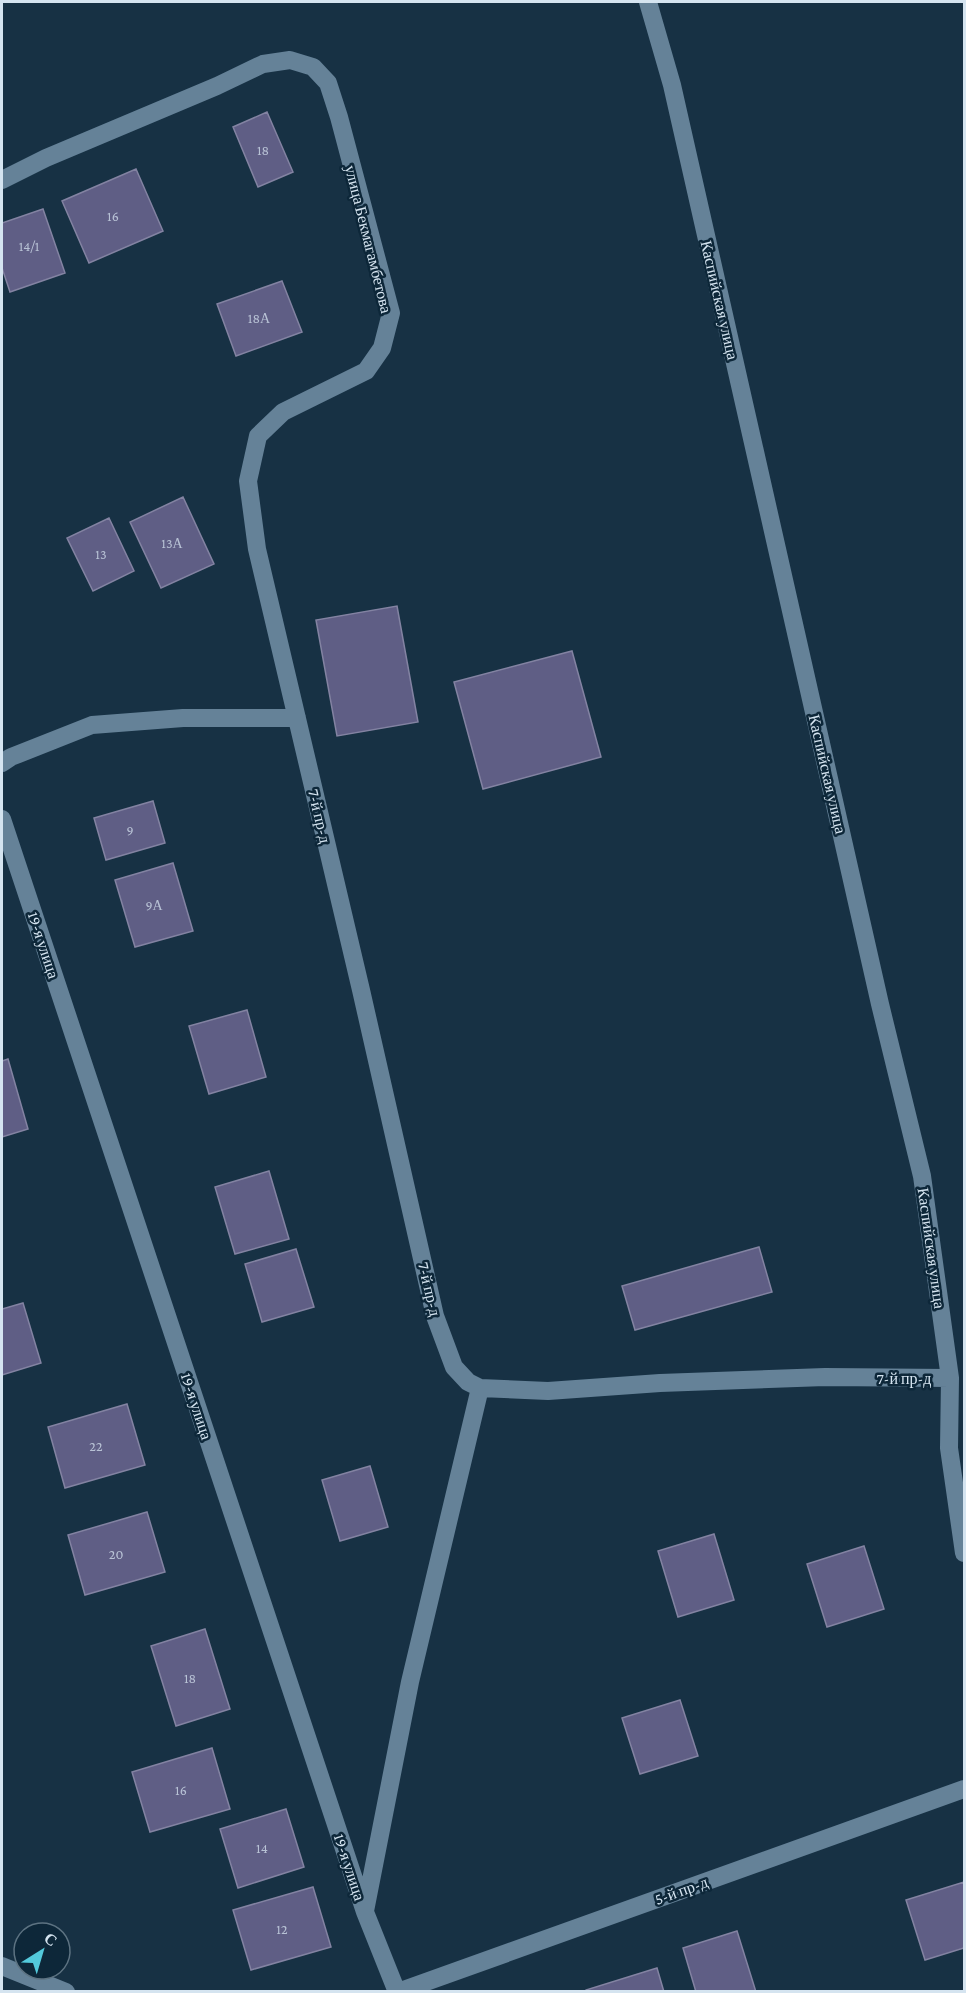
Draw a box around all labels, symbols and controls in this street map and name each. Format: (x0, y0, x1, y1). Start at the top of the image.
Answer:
house number: 18 (257, 142, 269, 158)
street label: улица Бекмагамбетова (341, 163, 395, 315)
house number: 16 (107, 208, 119, 224)
house number: 14/1 (19, 238, 40, 254)
street label: Каспийская улица (697, 239, 742, 362)
house number: 18А (248, 310, 271, 326)
house number: 13А (161, 535, 184, 551)
house number: 13 (95, 546, 107, 562)
street label: Каспийская улица (805, 713, 850, 836)
street label: 7-й пр-д (304, 787, 334, 845)
house number: 9 (126, 822, 134, 838)
house number: 9А (145, 897, 163, 913)
street label: 19-я улица (24, 910, 62, 981)
street label: Каспийская улица (914, 1187, 948, 1310)
street label: 7-й пр-д (414, 1260, 444, 1318)
street label: 7-й пр-д (877, 1370, 931, 1388)
street label: 19-я улица (177, 1371, 215, 1442)
house number: 22 (89, 1438, 103, 1454)
house number: 20 (109, 1546, 123, 1562)
house number: 18 (184, 1670, 196, 1686)
house number: 16 (175, 1782, 187, 1798)
street label: 19-я улица (330, 1832, 368, 1903)
house number: 14 (256, 1840, 268, 1856)
street label: 5-й пр-д (652, 1873, 710, 1909)
north arrow (12, 1921, 72, 1981)
house number: 12 (276, 1921, 288, 1937)
text: С (41, 1929, 60, 1950)

